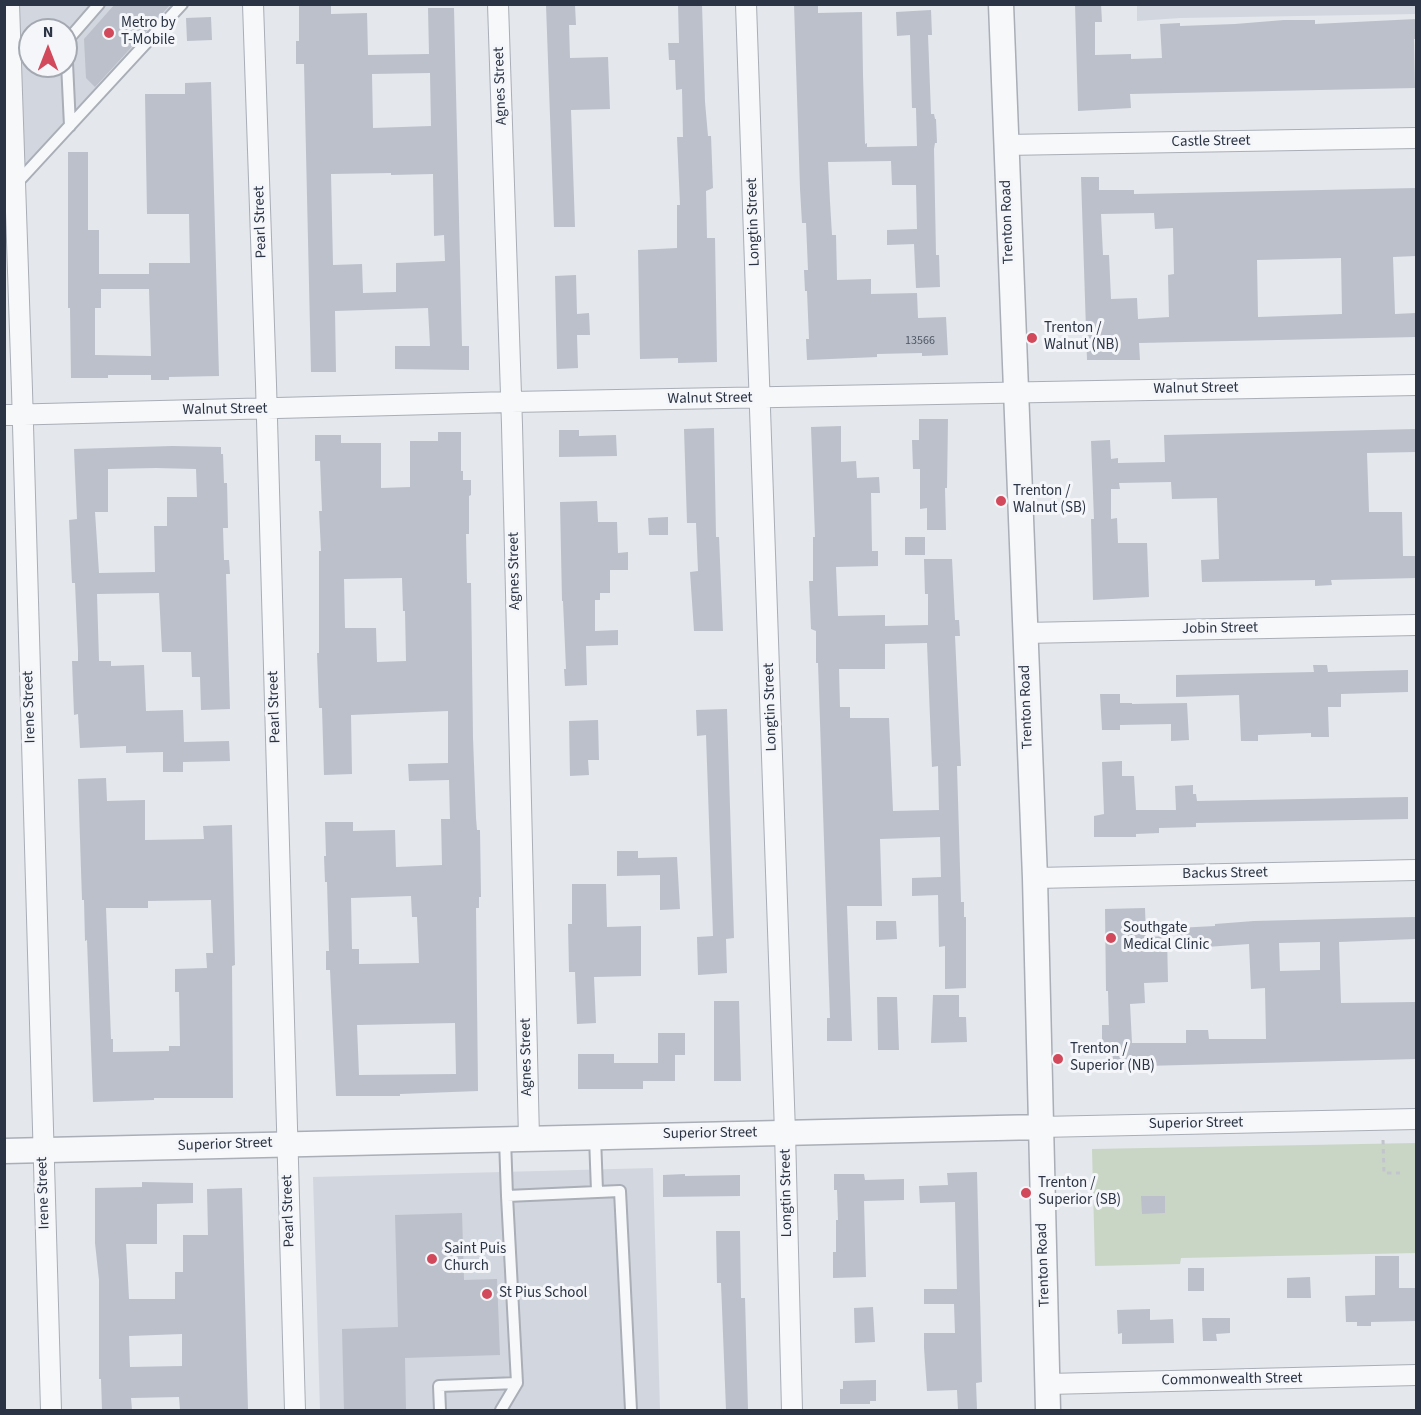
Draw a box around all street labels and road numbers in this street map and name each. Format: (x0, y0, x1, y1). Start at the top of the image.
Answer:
street label: Agnes Street (491, 47, 511, 125)
street label: Castle Street (1171, 132, 1251, 152)
street label: Longtin Street (743, 177, 765, 267)
street label: Trenton Road (998, 179, 1018, 265)
street label: Pearl Street (251, 185, 271, 259)
street label: Walnut Street (1153, 379, 1239, 399)
street label: Walnut Street (667, 389, 753, 409)
street label: Walnut Street (182, 400, 268, 420)
street label: Agnes Street (505, 532, 525, 610)
street label: Jobin Street (1182, 619, 1258, 639)
street label: Longtin Street (760, 662, 782, 752)
street label: Trenton Road (1017, 664, 1037, 750)
street label: Irene Street (20, 670, 40, 744)
street label: Pearl Street (265, 670, 285, 744)
street label: Backus Street (1182, 864, 1268, 884)
street label: Agnes Street (517, 1018, 537, 1096)
street label: Superior Street (1148, 1114, 1244, 1134)
street label: Superior Street (662, 1124, 758, 1144)
street label: Superior Street (177, 1134, 273, 1156)
street label: Longtin Street (777, 1149, 797, 1237)
street label: Irene Street (34, 1156, 54, 1230)
street label: Pearl Street (279, 1174, 299, 1248)
street label: Trenton Road (1034, 1222, 1054, 1308)
street label: Commonwealth Street (1161, 1370, 1303, 1390)

